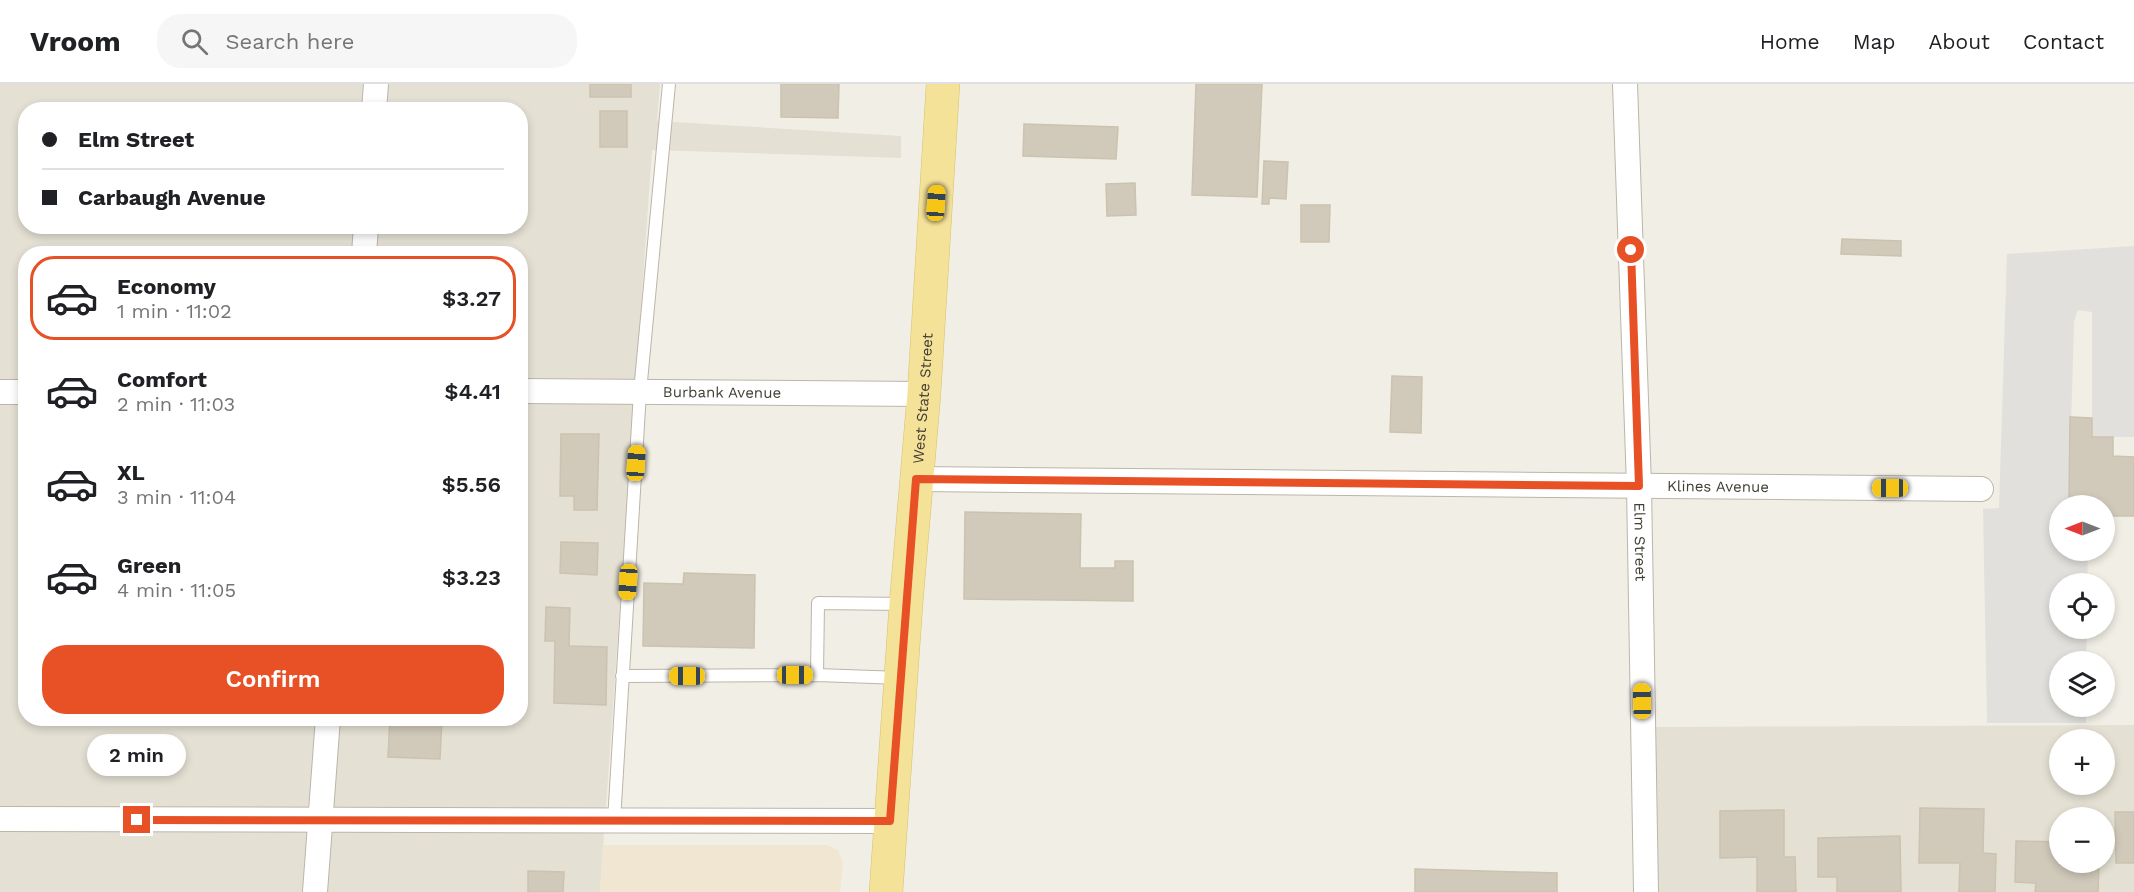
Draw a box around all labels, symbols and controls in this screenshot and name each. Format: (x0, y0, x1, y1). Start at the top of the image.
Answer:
search box (157, 14, 577, 68)
text: Vroom (30, 25, 121, 58)
icon: search (178, 25, 211, 58)
text: Search here (226, 29, 354, 54)
text: Home (1760, 29, 1820, 54)
text: Map (1853, 29, 1896, 54)
text: About (1929, 29, 1990, 54)
text: Contact (2023, 29, 2104, 54)
text: Elm Street (78, 127, 194, 152)
car (926, 184, 946, 222)
text: Carbaugh Avenue (78, 185, 266, 210)
route start (1617, 236, 1644, 263)
icon: car (45, 271, 99, 325)
text: Economy (117, 274, 216, 299)
text: $3.27 (442, 286, 501, 311)
text: 1 min · 11:02 (117, 299, 232, 323)
street label: West State Street (909, 332, 937, 465)
icon: car (45, 364, 99, 418)
text: Comfort (117, 367, 207, 392)
text: $4.41 (445, 379, 501, 404)
street label: Burbank Avenue (663, 383, 781, 402)
text: 2 min · 11:03 (117, 392, 235, 416)
car (626, 444, 646, 482)
icon: car (45, 457, 99, 511)
text: XL (117, 460, 145, 485)
text: $5.56 (442, 472, 501, 497)
street label: Klines Avenue (1667, 477, 1769, 496)
car (1872, 479, 1908, 497)
text: 3 min · 11:04 (117, 485, 236, 509)
north arrow (2049, 495, 2115, 561)
map controls (2049, 495, 2115, 873)
street label: Elm Street (1630, 502, 1650, 582)
icon: car (45, 550, 99, 604)
text: Green (117, 553, 181, 578)
car (618, 563, 638, 601)
text: $3.23 (442, 565, 501, 590)
button: locate (2049, 573, 2115, 639)
text: 4 min · 11:05 (117, 578, 236, 602)
button: Confirm (42, 645, 504, 714)
button: layers (2049, 651, 2115, 717)
car (777, 666, 813, 684)
car (669, 667, 705, 685)
car (1633, 683, 1651, 719)
button: + (2049, 729, 2115, 795)
callout: 2 min (88, 733, 186, 775)
text: 2 min (109, 743, 164, 767)
route end (123, 806, 150, 833)
button: − (2049, 807, 2115, 873)

